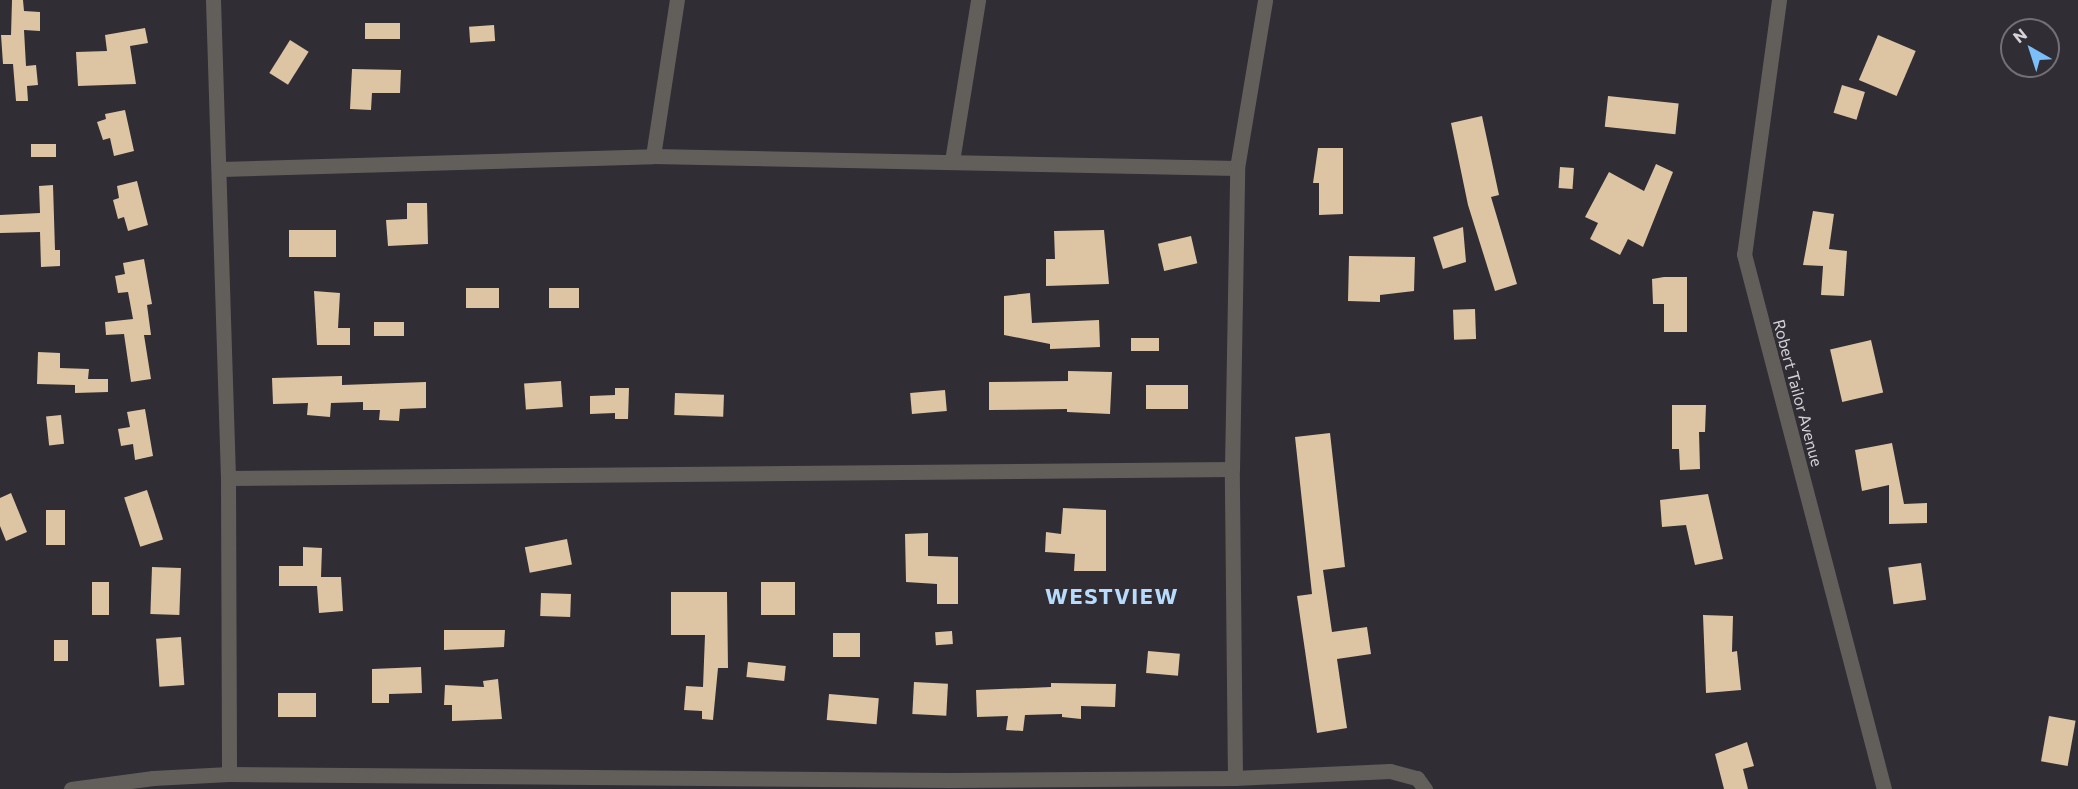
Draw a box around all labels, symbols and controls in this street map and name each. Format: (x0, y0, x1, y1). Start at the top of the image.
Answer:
north arrow (2000, 18, 2060, 78)
text: N (2009, 24, 2030, 46)
street label: Robert Tailor Avenue (1769, 317, 1827, 469)
district label: WESTVIEW (1045, 583, 1179, 609)

